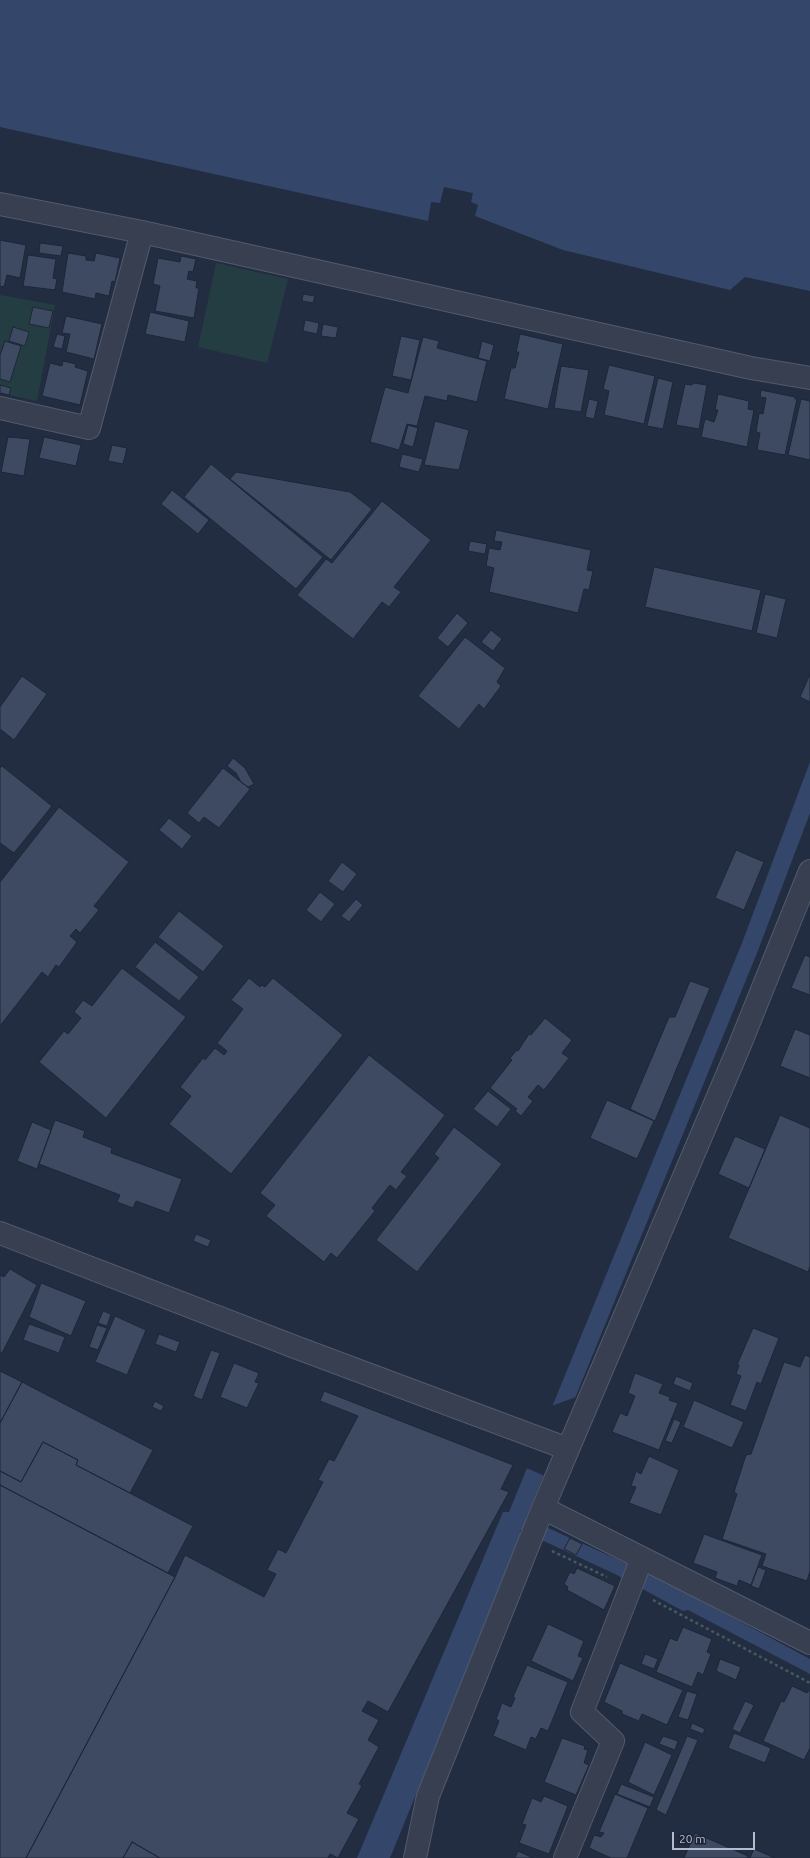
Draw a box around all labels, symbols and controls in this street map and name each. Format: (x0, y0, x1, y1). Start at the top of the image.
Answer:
scale bar (674, 1824, 757, 1850)
text: 20 m (679, 1832, 706, 1845)

